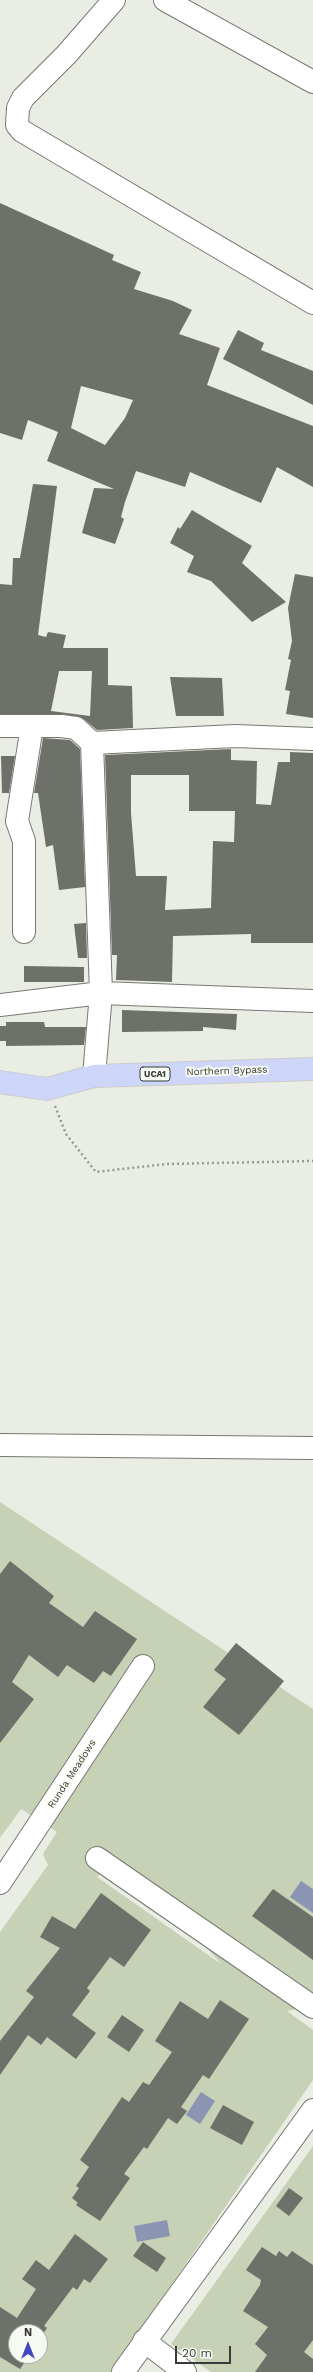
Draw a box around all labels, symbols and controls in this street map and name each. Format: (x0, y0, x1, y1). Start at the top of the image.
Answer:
street label: Northern Bypass (186, 1064, 268, 1078)
road number: UCA1 (140, 1067, 170, 1081)
street label: Runda Meadows (45, 1737, 99, 1811)
north arrow (8, 2324, 48, 2364)
text: N (24, 2326, 32, 2339)
scale bar (177, 2338, 233, 2364)
text: 20 m (182, 2346, 212, 2360)

